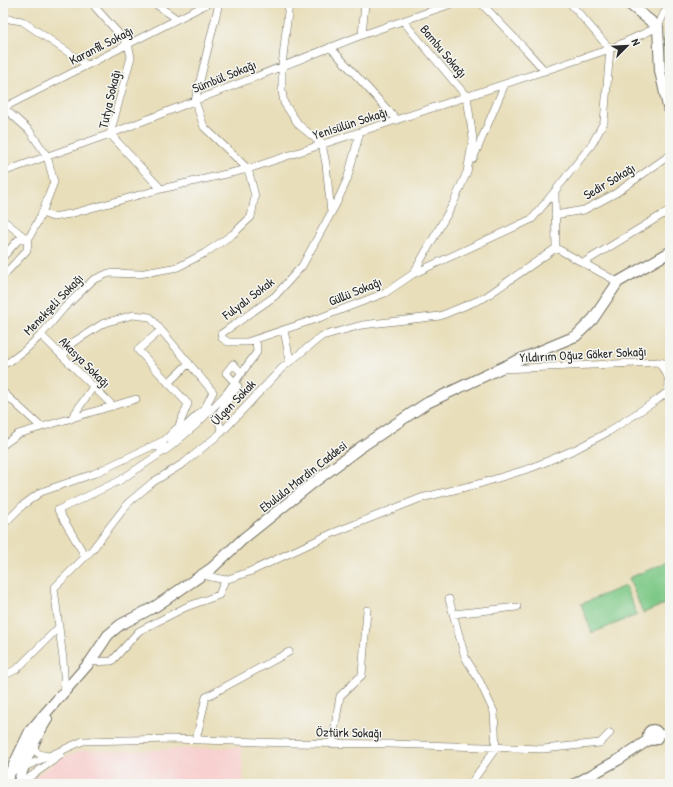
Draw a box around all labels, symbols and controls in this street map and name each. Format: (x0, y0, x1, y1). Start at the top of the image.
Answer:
street label: Karanfil Sokağı (66, 21, 136, 69)
street label: Bambu Sokağı (416, 21, 472, 81)
north arrow (607, 26, 647, 66)
text: N (629, 36, 644, 48)
street label: Sümbül Sokağı (189, 55, 259, 97)
street label: Tutya Sokağı (94, 68, 124, 130)
street label: Yenisülün Sokağı (310, 102, 390, 144)
street label: Sedir Sokağı (580, 158, 638, 204)
street label: Menekşeli Sokağı (19, 269, 87, 339)
street label: Fulyalı Sokak (218, 272, 278, 324)
street label: Güllü Sokağı (326, 272, 384, 310)
street label: Akasya Sokağı (55, 332, 115, 392)
street label: Yıldırım Oğuz Göker Sokağı (519, 342, 647, 366)
street label: Ülgen Sokak (207, 375, 260, 429)
street label: Ebulula Mardin Caddesi (255, 436, 351, 516)
street label: Öztürk Sokağı (316, 722, 382, 742)

